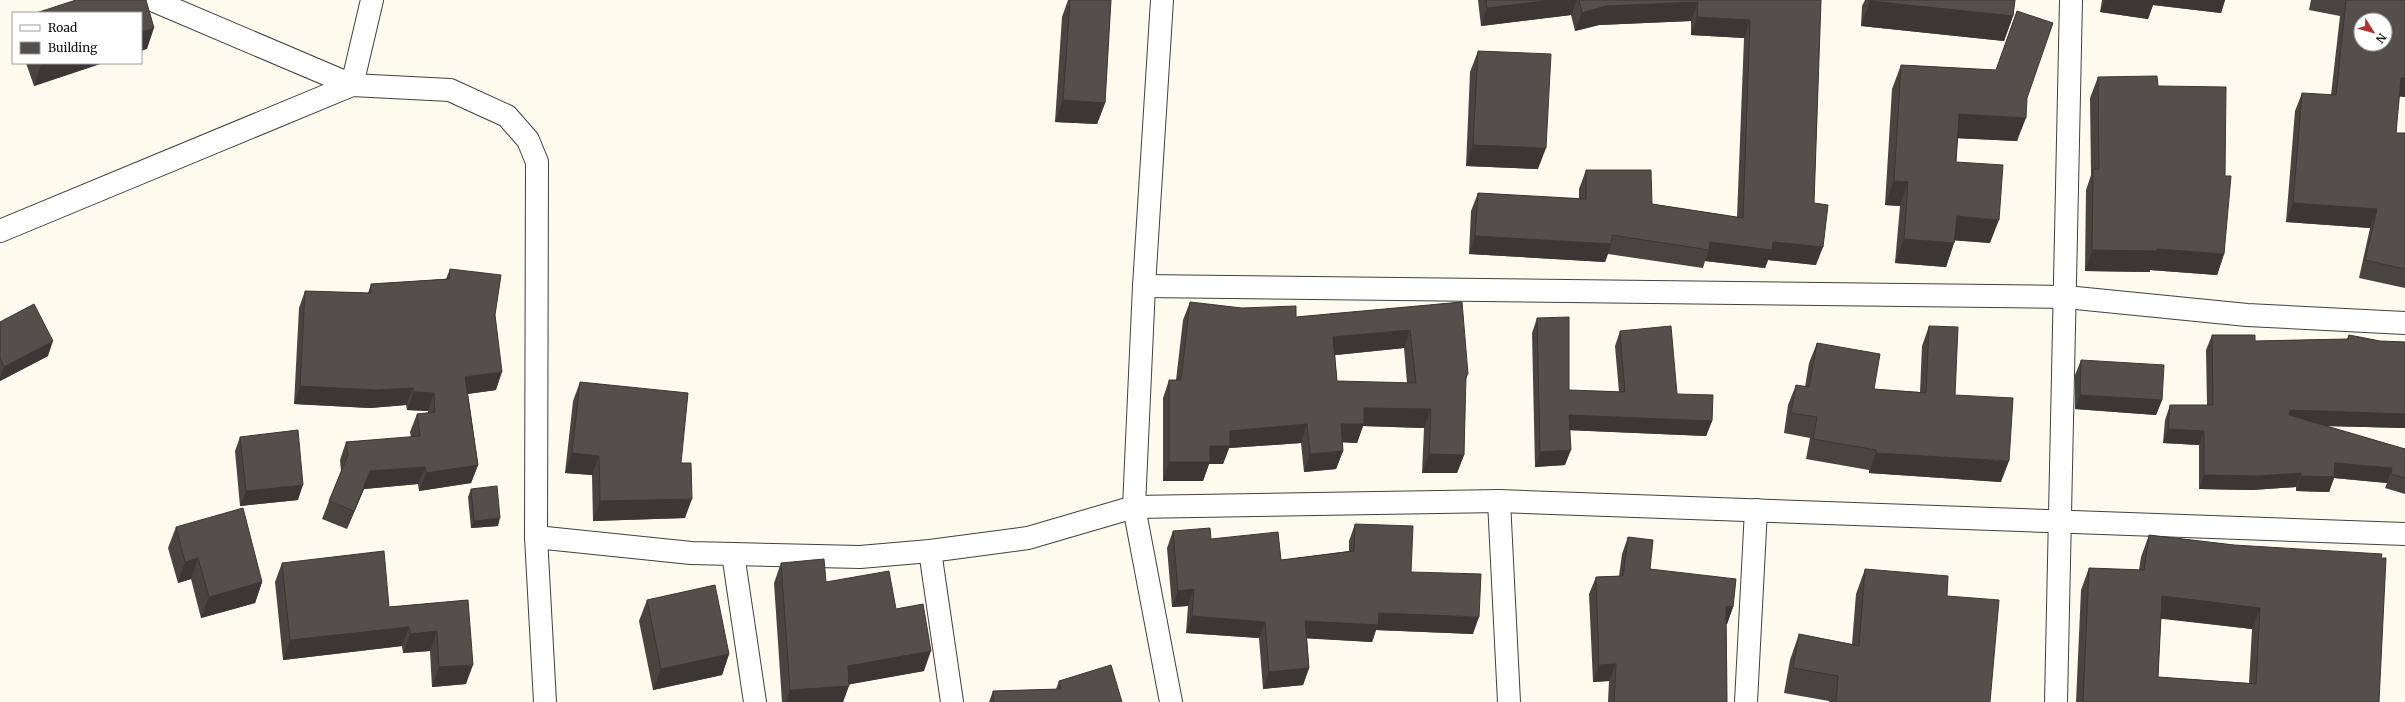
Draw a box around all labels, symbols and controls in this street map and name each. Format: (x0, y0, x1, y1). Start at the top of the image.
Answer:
legend (12, 12, 142, 64)
north arrow (2353, 12, 2393, 52)
text: Road (48, 20, 77, 35)
text: N (2373, 30, 2389, 46)
text: Building (48, 40, 98, 55)

